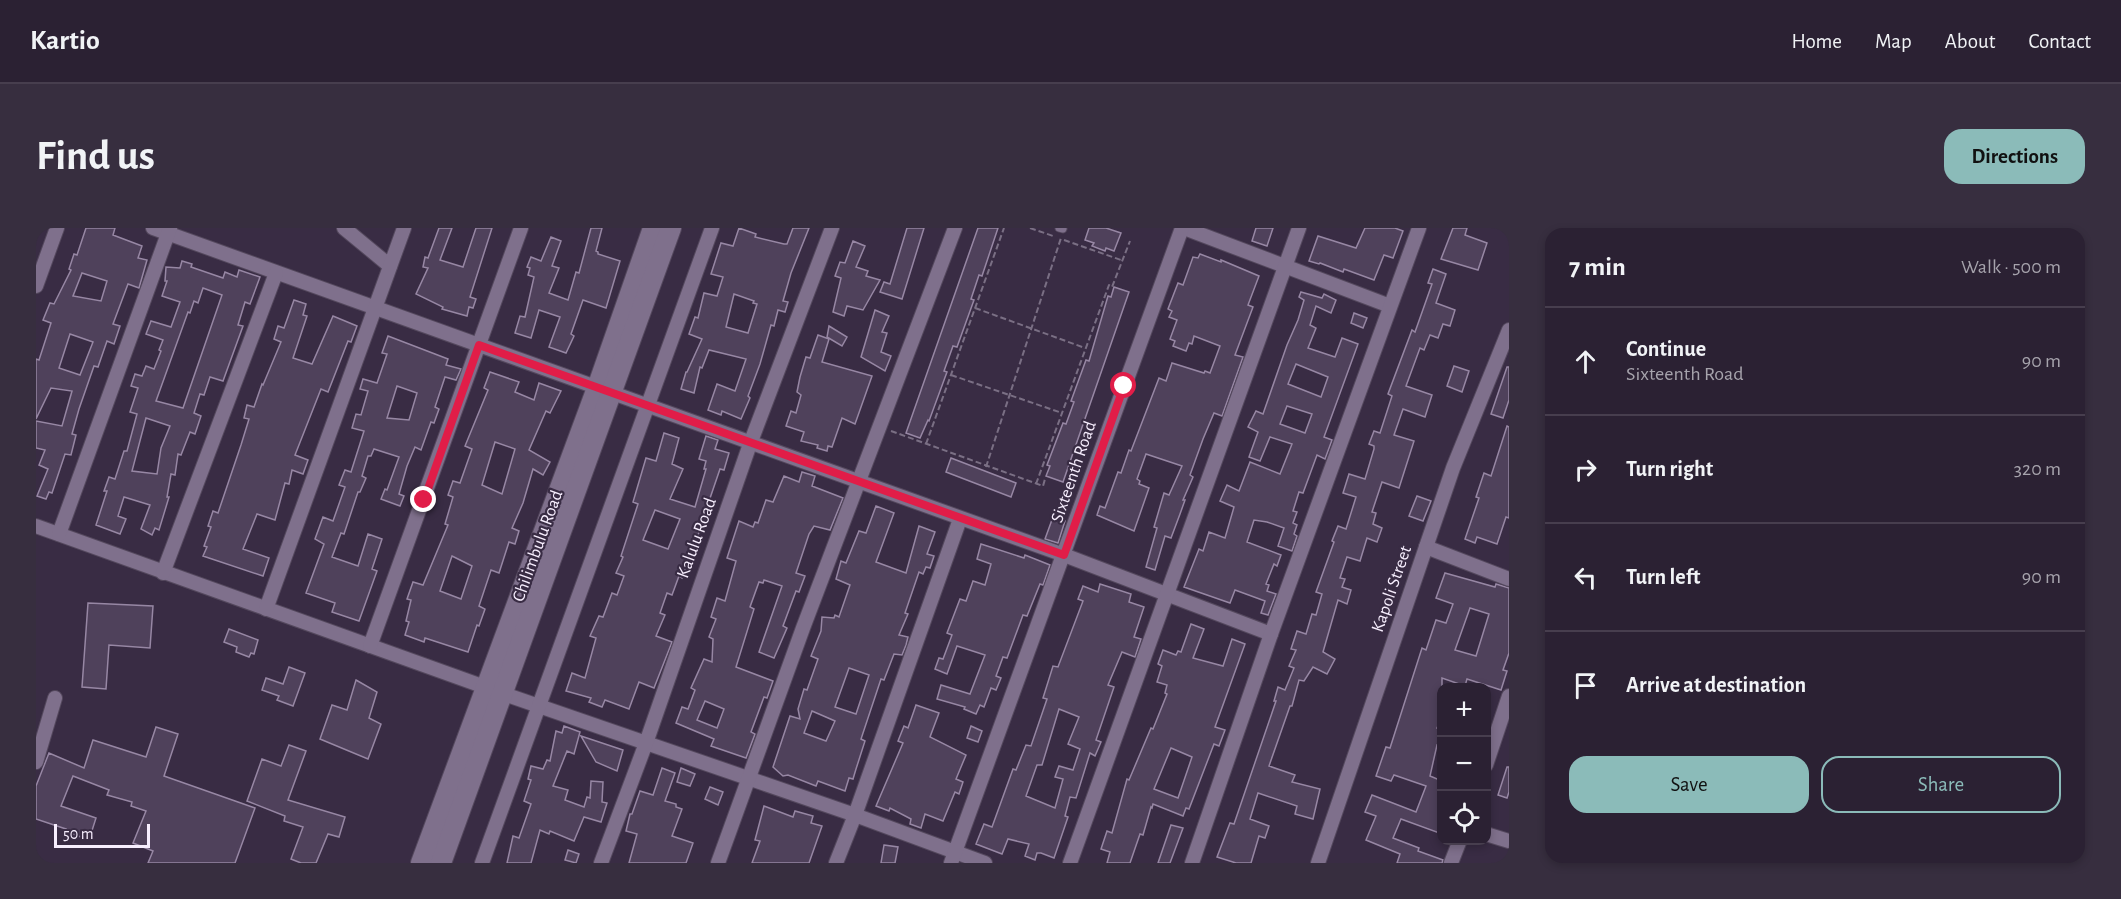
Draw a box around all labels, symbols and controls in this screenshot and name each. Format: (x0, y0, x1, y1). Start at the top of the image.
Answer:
text: Kartio (30, 27, 100, 55)
text: Home (1791, 31, 1842, 52)
text: Map (1875, 31, 1912, 52)
text: About (1945, 31, 1995, 52)
text: Contact (2028, 31, 2091, 52)
button: Directions (1944, 129, 2085, 184)
text: Find us (36, 135, 155, 177)
text: 7 min (1569, 254, 1626, 280)
text: Walk · 500 m (1961, 257, 2061, 277)
text: Continue (1626, 338, 1706, 360)
icon: ahead (1569, 345, 1602, 378)
text: 90 m (2022, 351, 2061, 371)
text: Sixteenth Road (1626, 364, 1744, 384)
route start (1110, 372, 1136, 398)
street label: Sixteenth Road (1048, 419, 1100, 525)
icon: right (1569, 453, 1602, 486)
text: Turn right (1626, 458, 1713, 480)
text: 320 m (2014, 459, 2061, 479)
route end (410, 486, 436, 512)
street label: Chilimbulu Road (510, 488, 566, 604)
street label: Kalulu Road (674, 495, 720, 581)
street label: Kapoli Street (1369, 543, 1415, 635)
icon: left (1569, 561, 1602, 594)
text: Turn left (1626, 566, 1700, 588)
text: 90 m (2022, 567, 2061, 587)
icon: arrive (1569, 669, 1602, 702)
text: Arrive at destination (1626, 674, 1806, 696)
map controls (1437, 683, 1491, 845)
button: + (1437, 683, 1491, 737)
button: − (1437, 737, 1491, 791)
button: Save (1569, 756, 1809, 813)
button: Share (1821, 756, 2061, 813)
button: locate (1437, 791, 1491, 845)
scale bar (54, 821, 150, 848)
text: 50 m (63, 826, 94, 842)

